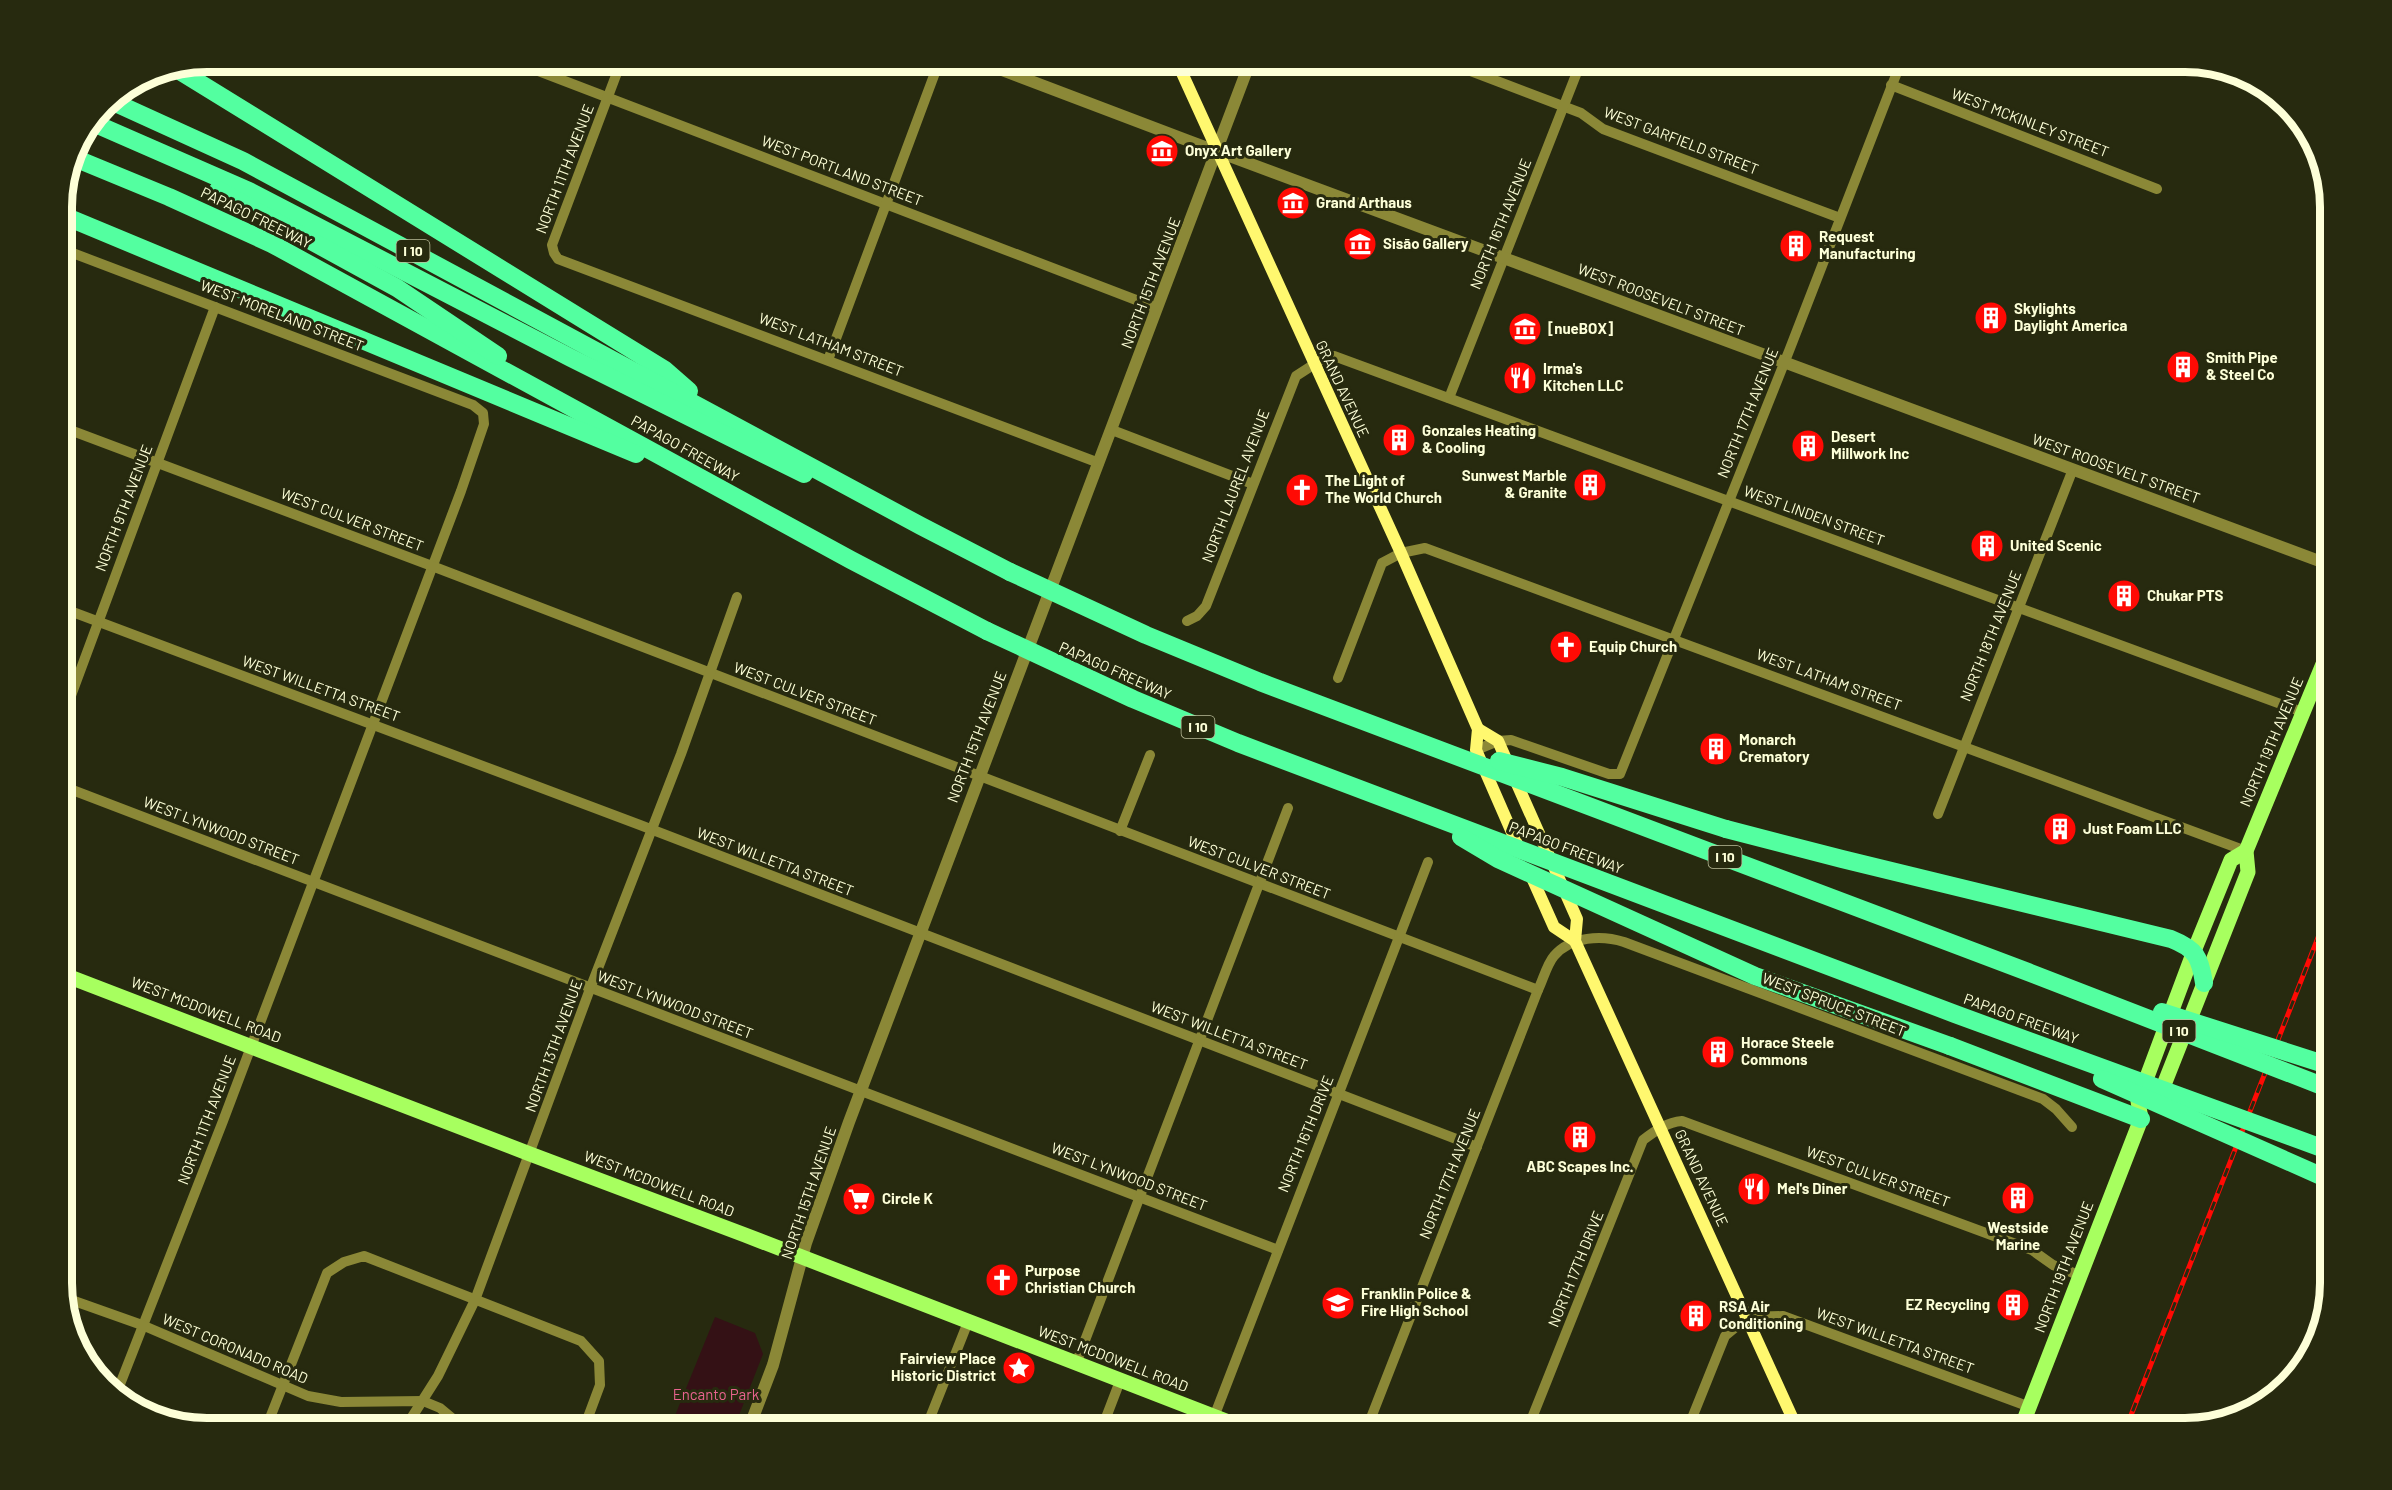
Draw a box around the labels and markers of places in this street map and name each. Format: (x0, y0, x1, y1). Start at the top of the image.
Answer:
museum icon: Onyx Art Gallery (1144, 133, 1180, 169)
place label: Onyx Art Gallery (1185, 141, 1292, 159)
museum icon: Grand Arthaus (1275, 185, 1311, 221)
place label: Grand Arthaus (1316, 193, 1412, 211)
museum icon: Sisāo Gallery (1342, 226, 1378, 262)
place label: Request Manufacturing (1819, 227, 1916, 262)
building icon: Request Manufacturing (1778, 228, 1814, 264)
place label: Sisāo Gallery (1383, 234, 1469, 252)
place label: Skylights Daylight America (2014, 299, 2128, 334)
building icon: Skylights Daylight America (1973, 300, 2009, 336)
museum icon: [nueBOX] (1507, 311, 1543, 347)
place label: [nueBOX] (1548, 319, 1613, 337)
place label: Smith Pipe & Steel Co (2206, 348, 2278, 383)
building icon: Smith Pipe & Steel Co (2165, 349, 2201, 385)
place label: Irma's Kitchen LLC (1543, 359, 1624, 394)
restaurant icon: Irma's Kitchen LLC (1502, 360, 1538, 396)
place label: Gonzales Heating & Cooling (1422, 421, 1536, 456)
building icon: Gonzales Heating & Cooling (1381, 422, 1417, 458)
place label: Desert Millwork Inc (1831, 427, 1909, 462)
building icon: Desert Millwork Inc (1790, 428, 1826, 464)
place label: Sunwest Marble & Granite (1462, 466, 1567, 501)
building icon: Sunwest Marble & Granite (1572, 467, 1608, 503)
place label: The Light of The World Church (1325, 471, 1442, 506)
church icon: The Light of The World Church (1284, 472, 1320, 508)
building icon: United Scenic (1969, 528, 2005, 564)
place label: United Scenic (2010, 536, 2102, 554)
building icon: Chukar PTS (2106, 578, 2142, 614)
place label: Chukar PTS (2147, 586, 2223, 604)
church icon: Equip Church (1548, 629, 1584, 665)
place label: Equip Church (1589, 637, 1677, 655)
place label: Monarch Crematory (1739, 730, 1810, 765)
building icon: Monarch Crematory (1698, 731, 1734, 767)
building icon: Just Foam LLC (2042, 811, 2078, 847)
place label: Just Foam LLC (2083, 819, 2182, 837)
place label: Horace Steele Commons (1741, 1033, 1834, 1068)
building icon: Horace Steele Commons (1700, 1034, 1736, 1070)
building icon: ABC Scapes Inc. (1562, 1119, 1598, 1155)
place label: ABC Scapes Inc. (1526, 1157, 1634, 1175)
restaurant icon: Mel's Diner (1736, 1171, 1772, 1207)
place label: Mel's Diner (1777, 1179, 1848, 1197)
building icon: Westside Marine (2000, 1180, 2036, 1216)
supermarket icon: Circle K (841, 1181, 877, 1217)
place label: Circle K (882, 1189, 933, 1207)
place label: Westside Marine (1987, 1218, 2049, 1253)
place label: Purpose Christian Church (1025, 1261, 1135, 1296)
church icon: Purpose Christian Church (984, 1262, 1020, 1298)
place label: Franklin Police & Fire High School (1361, 1284, 1472, 1319)
school or university icon: Franklin Police & Fire High School (1320, 1285, 1356, 1321)
building icon: EZ Recycling (1995, 1287, 2031, 1323)
place label: EZ Recycling (1906, 1295, 1990, 1313)
place label: RSA Air Conditioning (1719, 1297, 1803, 1332)
building icon: RSA Air Conditioning (1678, 1298, 1714, 1334)
place label: Fairview Place Historic District (891, 1349, 996, 1384)
place icon: Fairview Place Historic District (1001, 1350, 1037, 1386)

